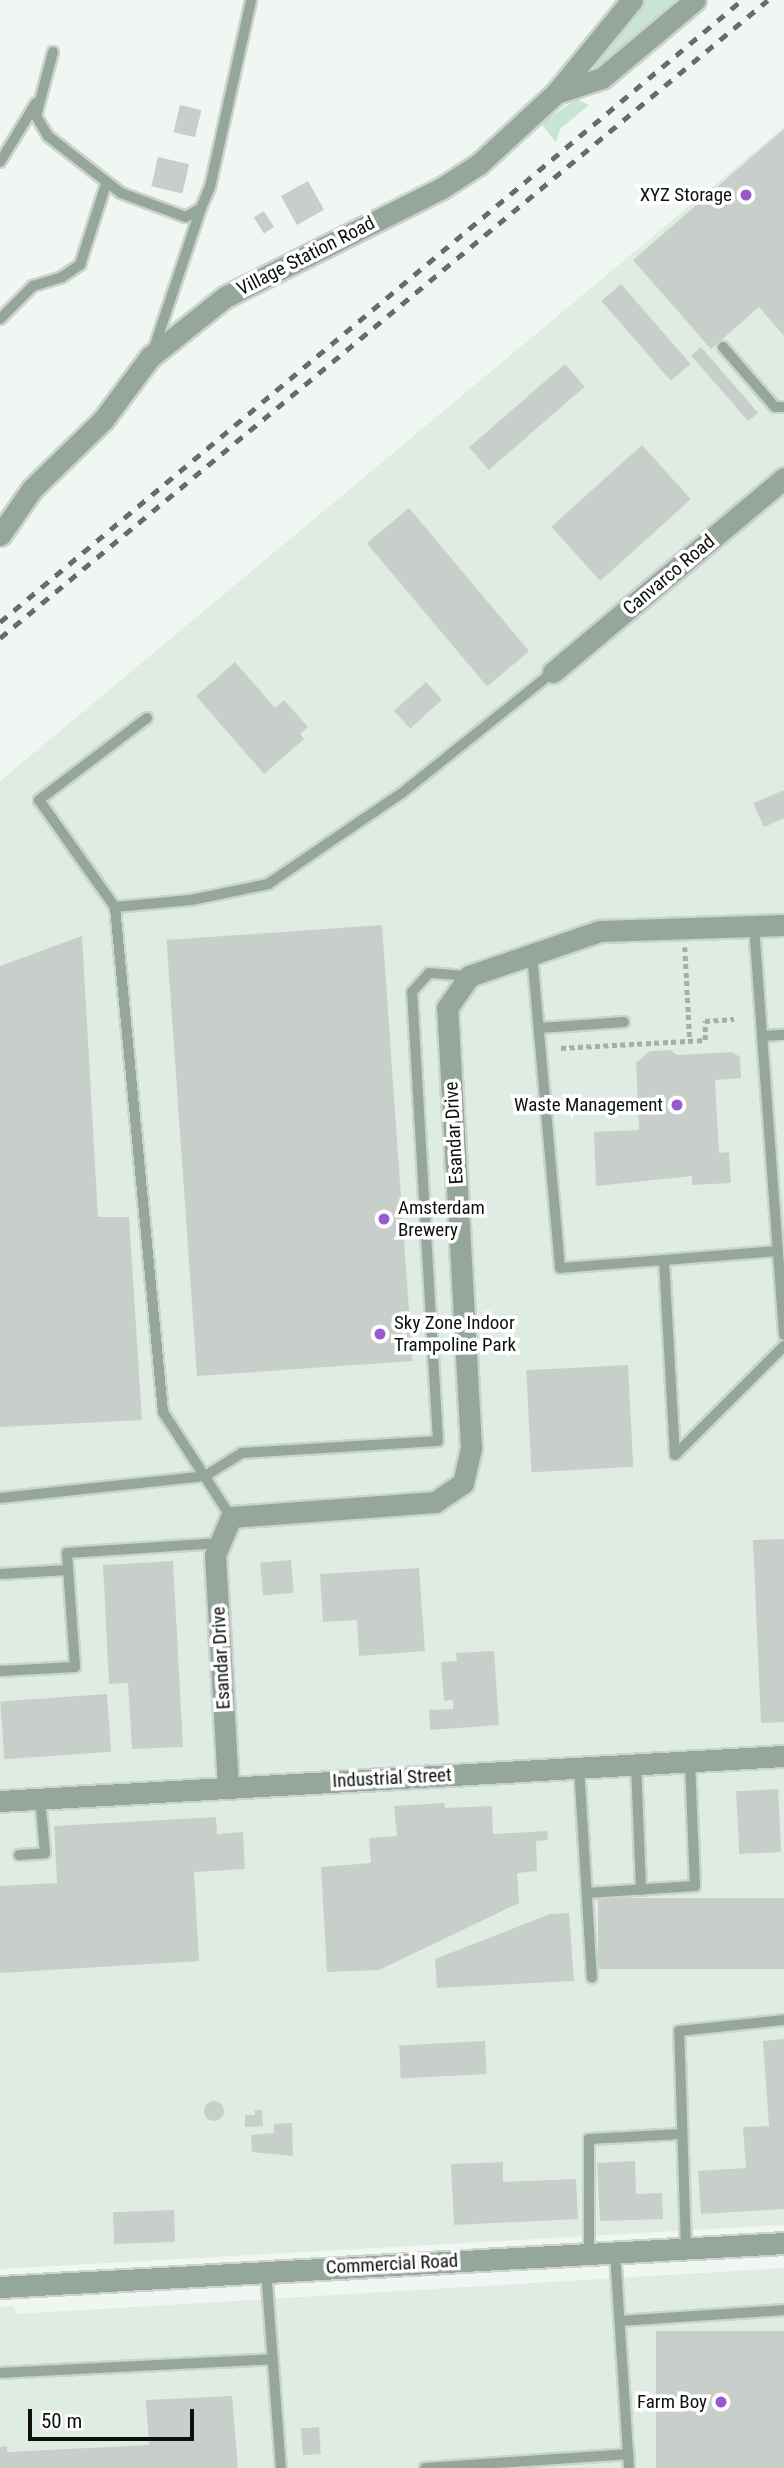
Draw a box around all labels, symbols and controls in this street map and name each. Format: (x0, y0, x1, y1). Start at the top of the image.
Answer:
place label: XYZ Storage (640, 184, 732, 206)
marker: XYZ Storage (738, 187, 754, 203)
street label: Village Station Road (233, 212, 379, 300)
street label: Canvarco Road (619, 530, 719, 620)
street label: Esandar Drive (440, 1081, 468, 1185)
place label: Waste Management (514, 1094, 663, 1116)
marker: Waste Management (669, 1097, 685, 1113)
place label: Amsterdam Brewery (398, 1197, 485, 1241)
marker: Amsterdam Brewery (376, 1211, 392, 1227)
place label: Sky Zone Indoor Trampoline Park (394, 1312, 516, 1356)
marker: Sky Zone Indoor Trampoline Park (372, 1326, 388, 1342)
street label: Esandar Drive (207, 1606, 235, 1710)
street label: Industrial Street (332, 1763, 452, 1793)
street label: Commercial Road (325, 2249, 459, 2279)
place label: Farm Boy (637, 2391, 707, 2413)
scale bar (32, 2394, 198, 2438)
marker: Farm Boy (713, 2394, 729, 2410)
text: 50 m (41, 2409, 82, 2433)

